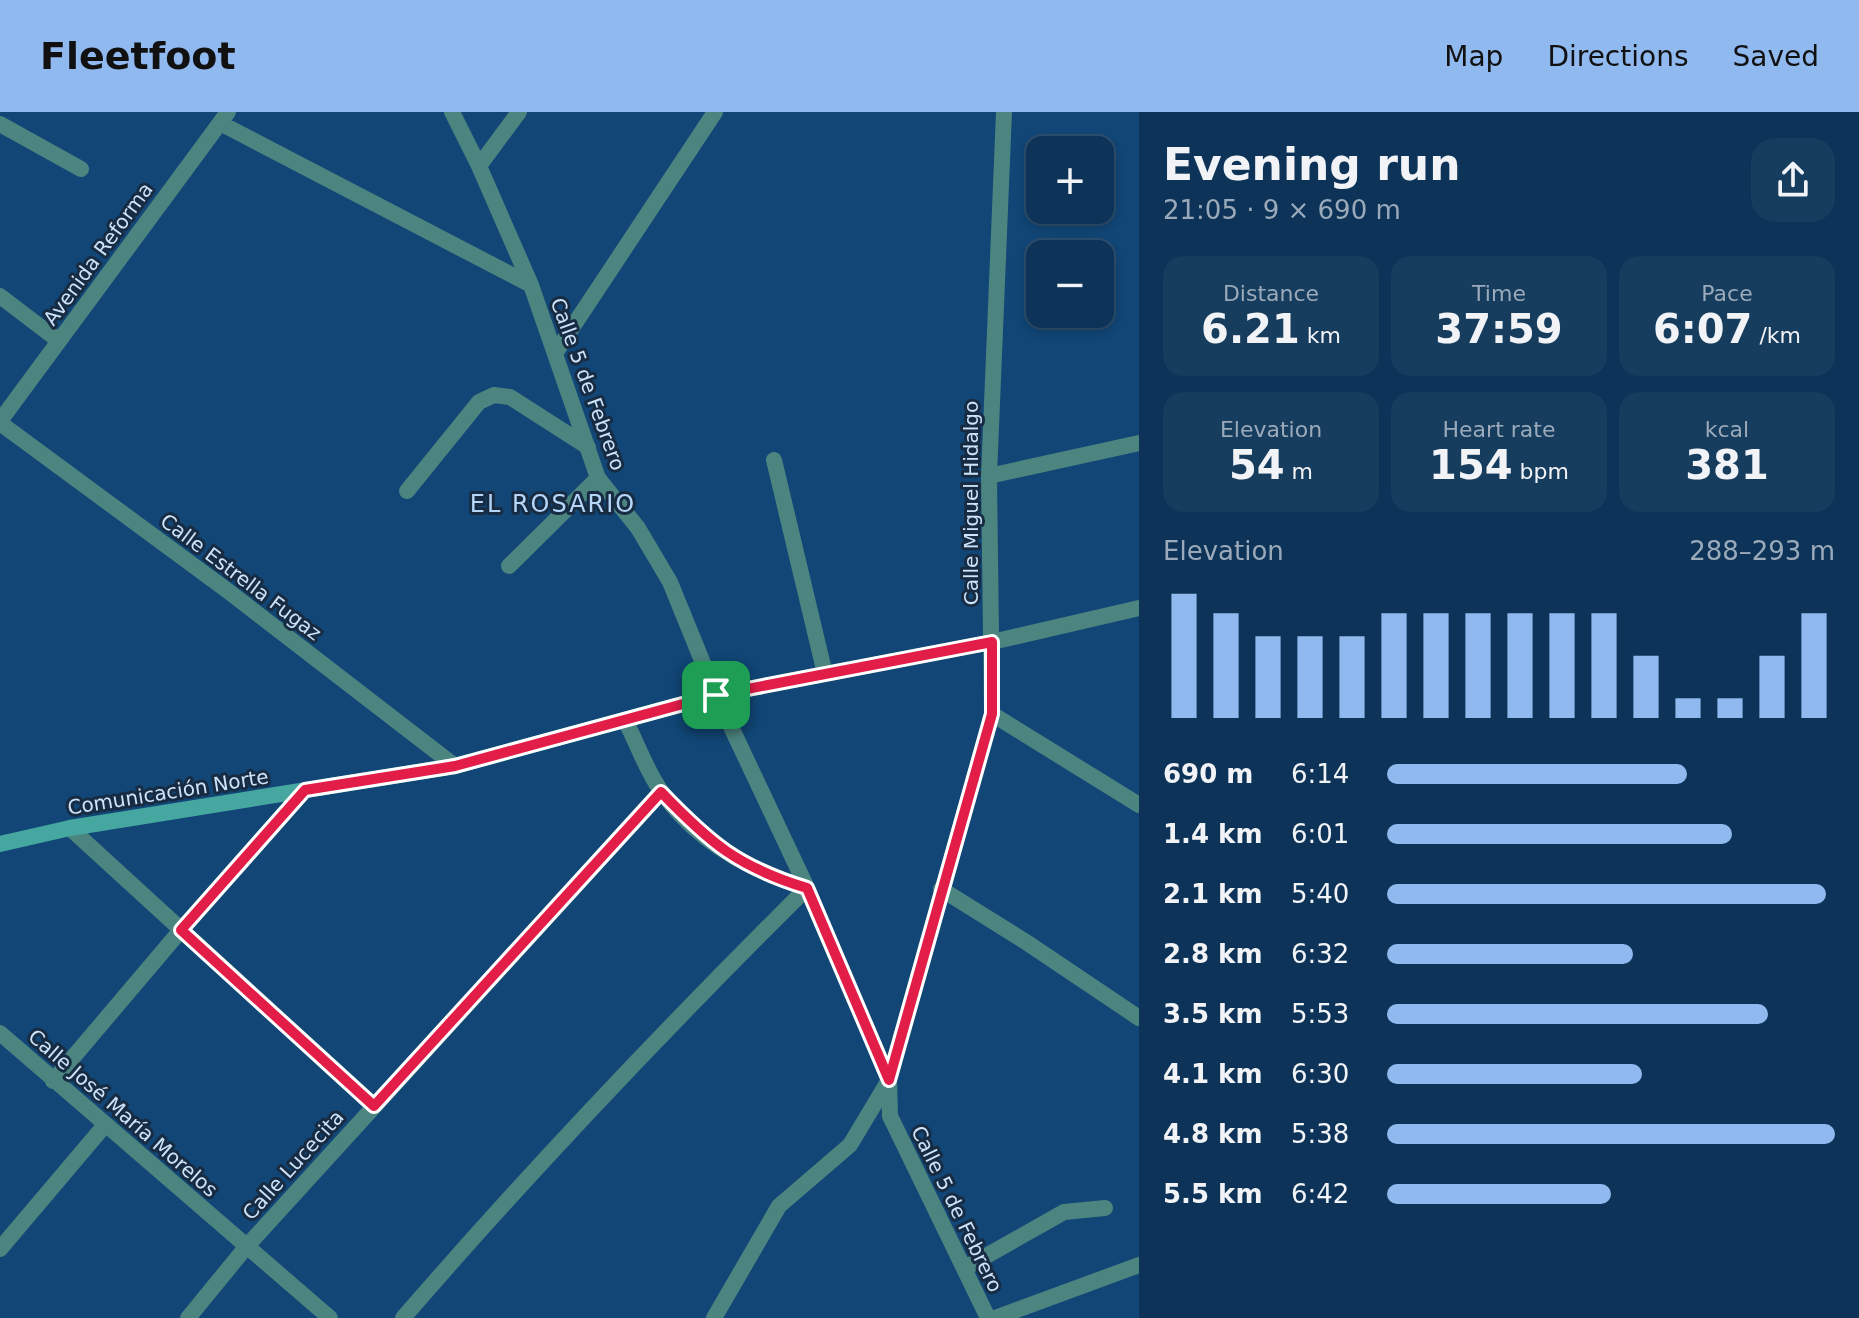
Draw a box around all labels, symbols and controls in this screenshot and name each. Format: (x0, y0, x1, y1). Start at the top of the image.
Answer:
text: Fleetfoot (40, 34, 236, 78)
text: Map (1444, 40, 1503, 73)
text: Directions (1547, 40, 1688, 73)
text: Saved (1732, 40, 1819, 73)
map controls (1026, 136, 1114, 328)
button: + (1026, 136, 1114, 224)
button: share (1751, 138, 1835, 222)
text: Evening run (1163, 139, 1460, 190)
street label: Avenida Reforma (38, 178, 158, 330)
text: 21:05 · 9 × 690 m (1163, 195, 1401, 225)
button: − (1026, 240, 1114, 328)
text: Distance (1223, 281, 1319, 306)
text: Time (1472, 281, 1526, 306)
text: Pace (1701, 281, 1753, 306)
street label: Calle 5 de Febrero (546, 294, 630, 474)
text: 6.21 (1201, 306, 1300, 352)
text: 37:59 (1435, 306, 1563, 352)
text: 6:07 (1653, 306, 1752, 352)
text: km (1300, 323, 1341, 348)
text: /km (1752, 323, 1801, 348)
street label: Calle Miguel Hidalgo (959, 401, 983, 605)
text: Elevation (1220, 417, 1322, 442)
text: Heart rate (1443, 417, 1555, 442)
text: kcal (1705, 417, 1749, 442)
text: 54 (1229, 442, 1285, 488)
text: 154 (1429, 442, 1513, 488)
text: 381 (1685, 442, 1769, 488)
text: m (1285, 459, 1313, 484)
text: bpm (1513, 459, 1569, 484)
district label: EL ROSARIO (470, 490, 636, 518)
street label: Calle Estrella Fugaz (156, 509, 326, 645)
text: Elevation (1163, 536, 1284, 566)
text: 288–293 m (1689, 536, 1835, 566)
pin (682, 661, 750, 729)
icon: arrive (694, 673, 738, 717)
text: 690 m (1163, 759, 1253, 789)
text: 6:14 (1291, 759, 1349, 789)
street label: Comunicación Norte (66, 764, 270, 820)
text: 1.4 km (1163, 819, 1263, 849)
text: 6:01 (1291, 819, 1349, 849)
text: 2.1 km (1163, 879, 1263, 909)
text: 5:40 (1291, 879, 1349, 909)
text: 2.8 km (1163, 939, 1263, 969)
text: 6:32 (1291, 939, 1349, 969)
text: 3.5 km (1163, 999, 1263, 1029)
text: 5:53 (1291, 999, 1349, 1029)
street label: Calle José María Morelos (23, 1024, 223, 1202)
text: 4.1 km (1163, 1059, 1263, 1089)
text: 6:30 (1291, 1059, 1349, 1089)
street label: Calle Lucecita (237, 1105, 349, 1225)
text: 4.8 km (1163, 1119, 1263, 1149)
text: 5:38 (1291, 1119, 1349, 1149)
street label: Calle 5 de Febrero (906, 1122, 1008, 1296)
text: 5.5 km (1163, 1179, 1263, 1209)
text: 6:42 (1291, 1179, 1349, 1209)

